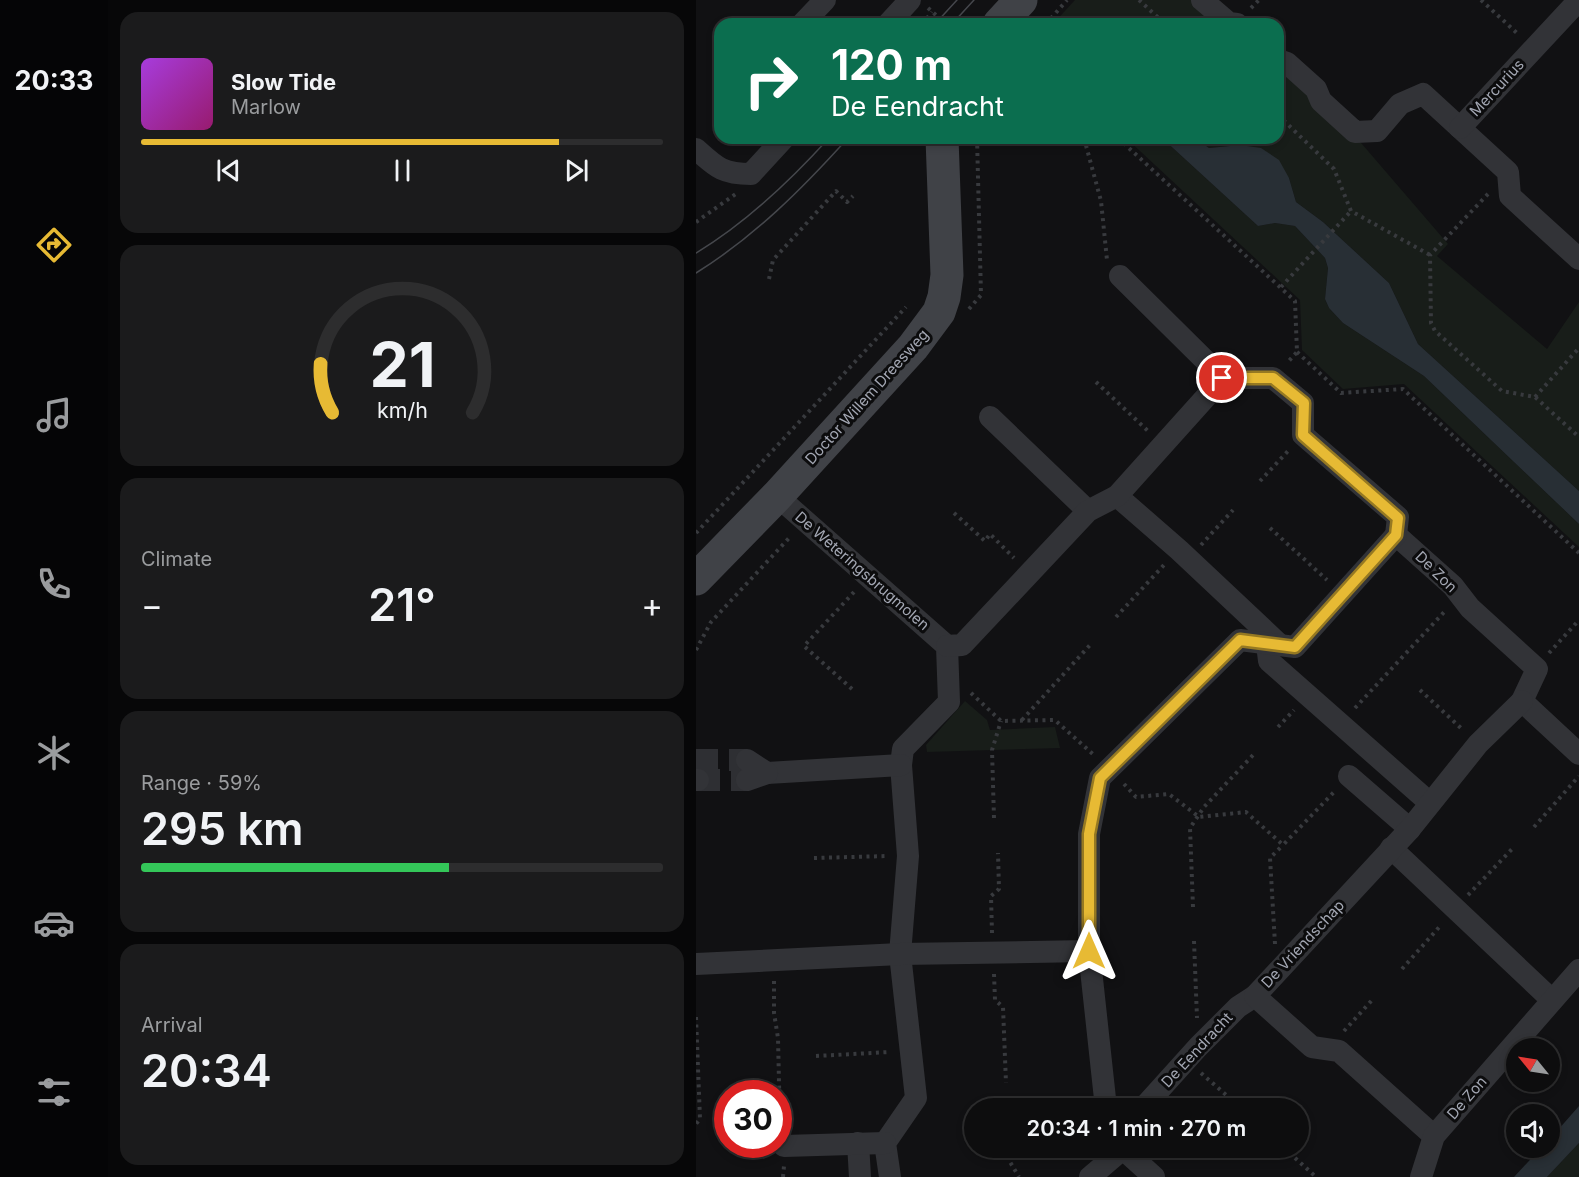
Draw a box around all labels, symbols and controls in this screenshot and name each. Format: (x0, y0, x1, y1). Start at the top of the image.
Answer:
text: 120 m (831, 39, 952, 90)
icon: right (732, 42, 810, 120)
street label: Mercurius (1465, 55, 1528, 120)
text: 20:33 (14, 64, 94, 97)
text: Slow Tide (231, 69, 336, 95)
text: De Eendracht (831, 90, 1004, 123)
text: Marlow (231, 95, 301, 119)
icon: previous (212, 154, 245, 187)
icon: pause (386, 154, 419, 187)
icon: next (560, 154, 593, 187)
icon: directions (33, 224, 75, 266)
street label: Doctor Willem Dreesweg (801, 325, 932, 468)
text: 21 (369, 327, 435, 402)
pin (1196, 352, 1247, 403)
icon: arrive (1205, 361, 1238, 394)
icon: music (33, 394, 75, 436)
text: km/h (377, 397, 427, 423)
street label: De Weteringsbrugmolen (791, 507, 933, 634)
text: Climate (141, 547, 212, 571)
street label: De Zon (1411, 547, 1461, 596)
icon: phone (33, 563, 75, 605)
text: 21° (368, 577, 436, 632)
text: − (141, 585, 163, 625)
text: + (641, 585, 663, 625)
icon: climate (33, 732, 75, 774)
text: Range · 59% (141, 771, 262, 795)
text: 295 km (141, 801, 304, 856)
street label: De Vriendschap (1257, 896, 1348, 992)
icon: car (33, 902, 75, 944)
position arrow (1057, 919, 1121, 983)
street label: De Eendracht (1157, 1008, 1236, 1091)
text: Arrival (141, 1013, 203, 1037)
north arrow (1506, 1038, 1560, 1092)
map controls (1506, 1038, 1560, 1158)
text: 20:34 (141, 1043, 272, 1098)
icon: filters (33, 1071, 75, 1113)
street label: De Zon (1443, 1072, 1491, 1123)
speed limit sign: 30 (714, 1080, 792, 1158)
button: sound (1506, 1104, 1560, 1158)
text: 20:34 · 1 min · 270 m (1027, 1115, 1246, 1141)

